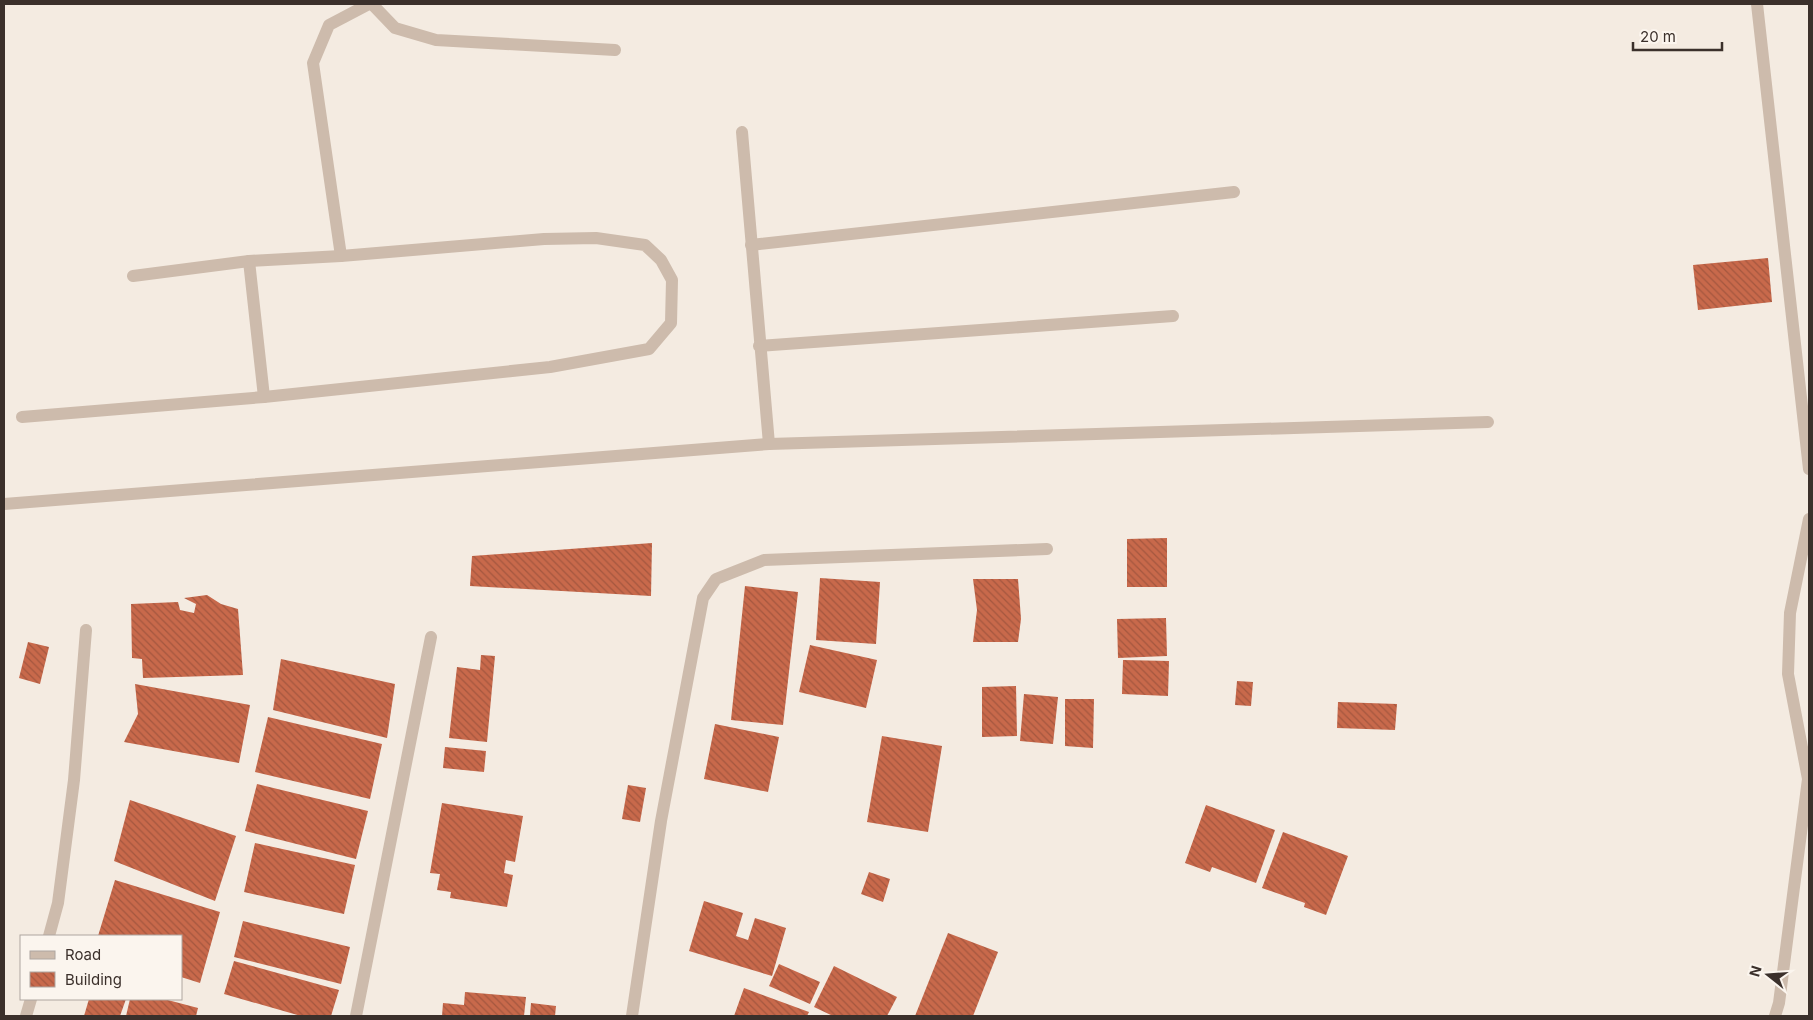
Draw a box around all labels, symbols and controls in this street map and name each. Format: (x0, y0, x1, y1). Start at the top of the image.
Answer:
scale bar (1633, 20, 1722, 52)
text: 20 m (1640, 27, 1676, 46)
legend (20, 935, 182, 1000)
text: Road (65, 945, 101, 964)
north arrow (1743, 950, 1793, 1000)
text: N (1745, 963, 1765, 979)
text: Building (65, 970, 122, 989)

